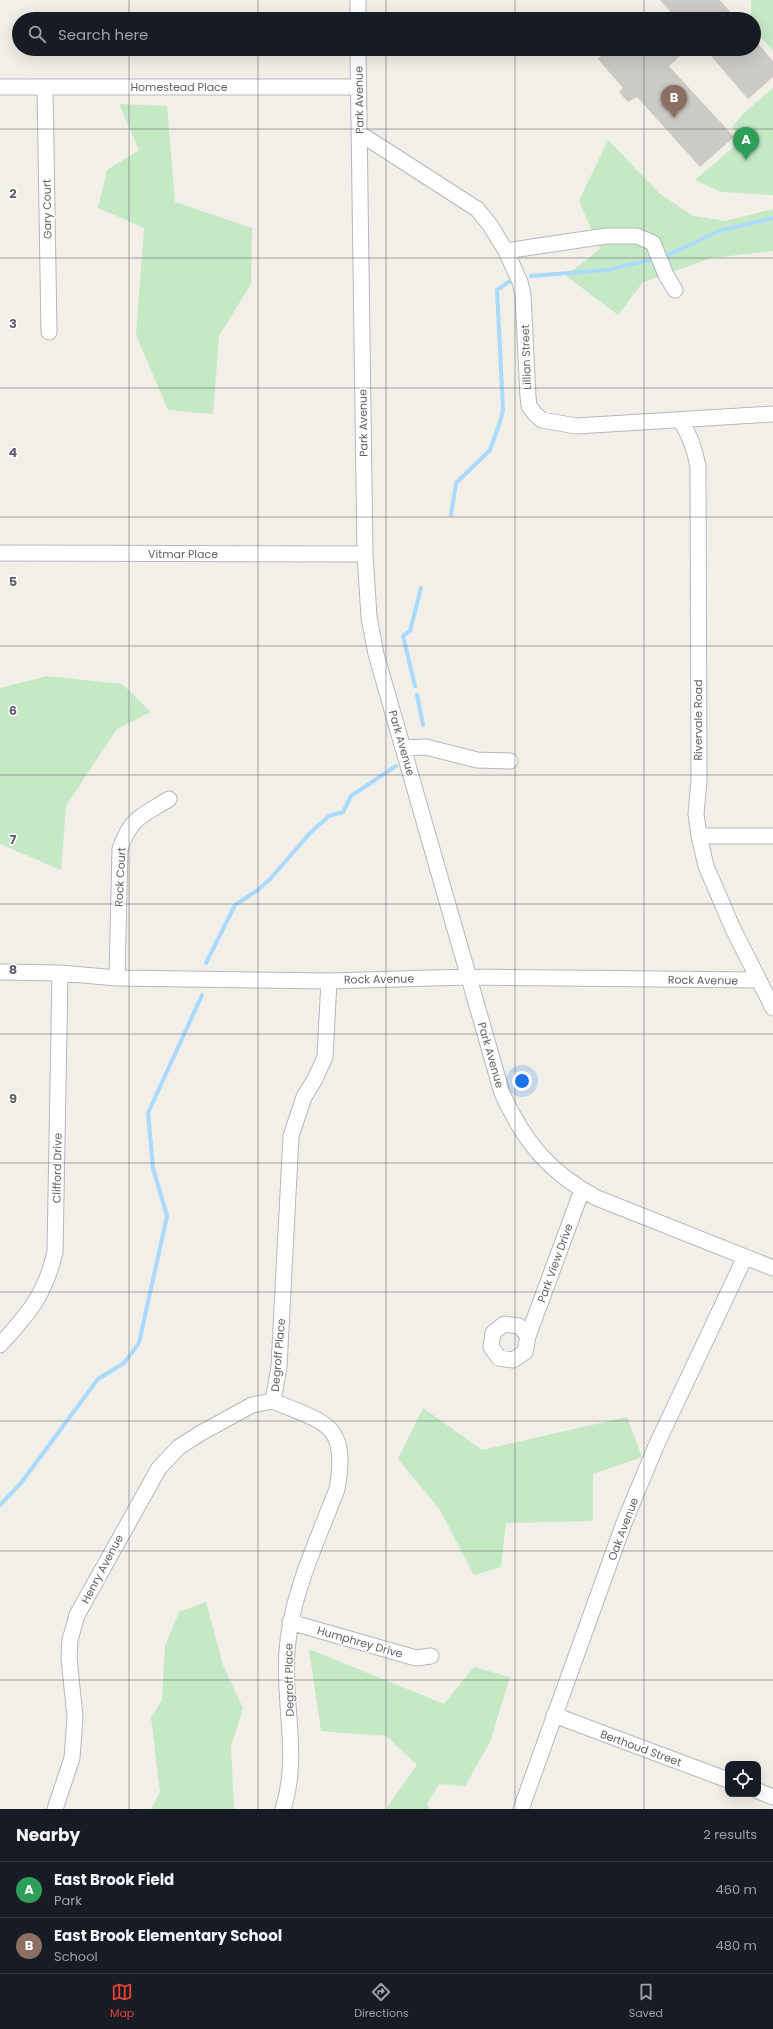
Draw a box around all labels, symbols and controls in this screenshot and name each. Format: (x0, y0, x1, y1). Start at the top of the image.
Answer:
search box (12, 12, 761, 56)
icon: search (26, 23, 48, 45)
text: Search here (58, 24, 148, 45)
street label: Park Avenue (350, 66, 368, 134)
street label: Homestead Place (130, 79, 228, 95)
pin: B (661, 85, 687, 118)
pin: A (733, 127, 759, 160)
street label: Gary Court (38, 179, 56, 239)
text: 2 (9, 184, 17, 203)
text: 3 (9, 314, 17, 333)
street label: Lillian Street (517, 324, 535, 390)
street label: Park Avenue (354, 389, 372, 457)
text: 4 (9, 443, 18, 462)
street label: Vitmar Place (148, 546, 218, 562)
text: 5 (9, 572, 17, 591)
street label: Rivervale Road (690, 679, 706, 761)
text: 6 (9, 701, 17, 720)
street label: Park Avenue (385, 708, 419, 778)
text: 7 (10, 830, 17, 849)
street label: Rock Court (110, 847, 130, 907)
text: 8 (9, 960, 17, 979)
street label: Rock Avenue (344, 970, 414, 988)
street label: Rock Avenue (668, 971, 738, 989)
street label: Park Avenue (474, 1020, 508, 1090)
your location (512, 1071, 532, 1091)
text: 9 (9, 1089, 17, 1108)
street label: Clifford Drive (48, 1133, 66, 1203)
street label: Park View Drive (533, 1221, 577, 1305)
street label: Degroff Place (267, 1318, 289, 1392)
street label: Oak Avenue (604, 1495, 642, 1563)
street label: Henry Avenue (77, 1532, 127, 1606)
street label: Humphrey Drive (315, 1622, 405, 1662)
street label: Degroff Place (280, 1643, 298, 1717)
street label: Berthoud Street (598, 1726, 684, 1770)
map controls (725, 1761, 761, 1797)
button: locate (725, 1761, 761, 1797)
text: Nearby (16, 1823, 80, 1847)
text: 2 results (703, 1825, 757, 1844)
text: East Brook Field (54, 1869, 174, 1890)
text: A (24, 1880, 34, 1899)
text: 460 m (716, 1880, 757, 1899)
text: Park (54, 1891, 82, 1910)
text: East Brook Elementary School (54, 1925, 282, 1946)
text: B (25, 1936, 33, 1955)
text: 480 m (716, 1936, 757, 1955)
text: School (54, 1947, 98, 1966)
tab: Map (110, 1981, 134, 2022)
tab: Directions (354, 1981, 409, 2022)
tab: Saved (629, 1981, 663, 2022)

